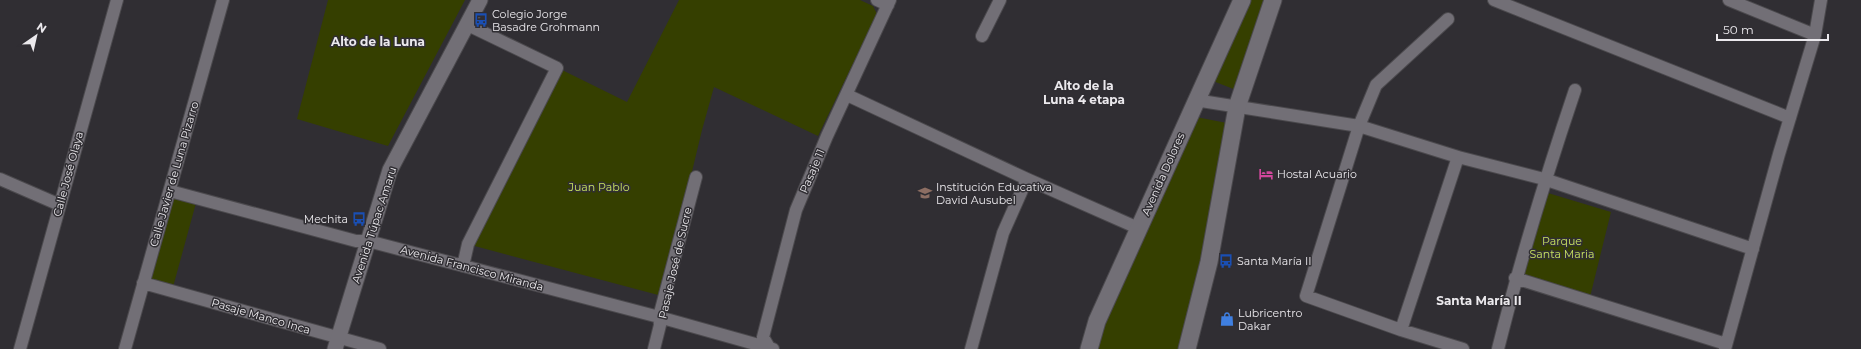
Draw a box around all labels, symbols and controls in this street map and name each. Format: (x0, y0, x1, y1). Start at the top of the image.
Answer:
place label: Colegio Jorge Basadre Grohmann (492, 7, 600, 34)
bus stop icon: Colegio Jorge Basadre Grohmann (473, 12, 489, 28)
north arrow (16, 16, 56, 56)
scale bar (1717, 16, 1828, 42)
text: N (34, 19, 49, 36)
text: 50 m (1723, 22, 1754, 37)
district label: Alto de la Luna (330, 34, 425, 49)
district label: Alto de la Luna 4 etapa (1043, 78, 1125, 107)
street label: Calle Javier de Luna Pizarro (147, 100, 201, 248)
street label: Calle José Olaya (50, 130, 86, 218)
street label: Avenida Dolores (1138, 130, 1188, 218)
street label: Pasaje 11 (796, 147, 828, 195)
street label: Avenida Túpac Amaru (349, 165, 399, 285)
hotel icon: Hostal Acuario (1258, 166, 1274, 182)
place label: Hostal Acuario (1277, 167, 1357, 181)
park label: Juan Pablo (567, 180, 630, 194)
place label: Institución Educativa David Ausubel (936, 180, 1052, 207)
school or university icon: Institución Educativa David Ausubel (917, 185, 933, 201)
street label: Pasaje José de Sucre (655, 205, 695, 320)
bus stop icon: Mechita (351, 211, 367, 227)
place label: Mechita (304, 212, 348, 226)
park label: Parque Santa Maria (1529, 234, 1595, 261)
street label: Avenida Francisco Miranda (399, 242, 545, 294)
bus stop icon: Santa María II (1218, 253, 1234, 269)
place label: Santa María II (1237, 254, 1312, 268)
district label: Santa María II (1436, 293, 1522, 308)
street label: Pasaje Manco Inca (210, 295, 312, 337)
place label: Lubricentro Dakar (1238, 306, 1302, 333)
shop icon: Lubricentro Dakar (1219, 311, 1235, 327)

